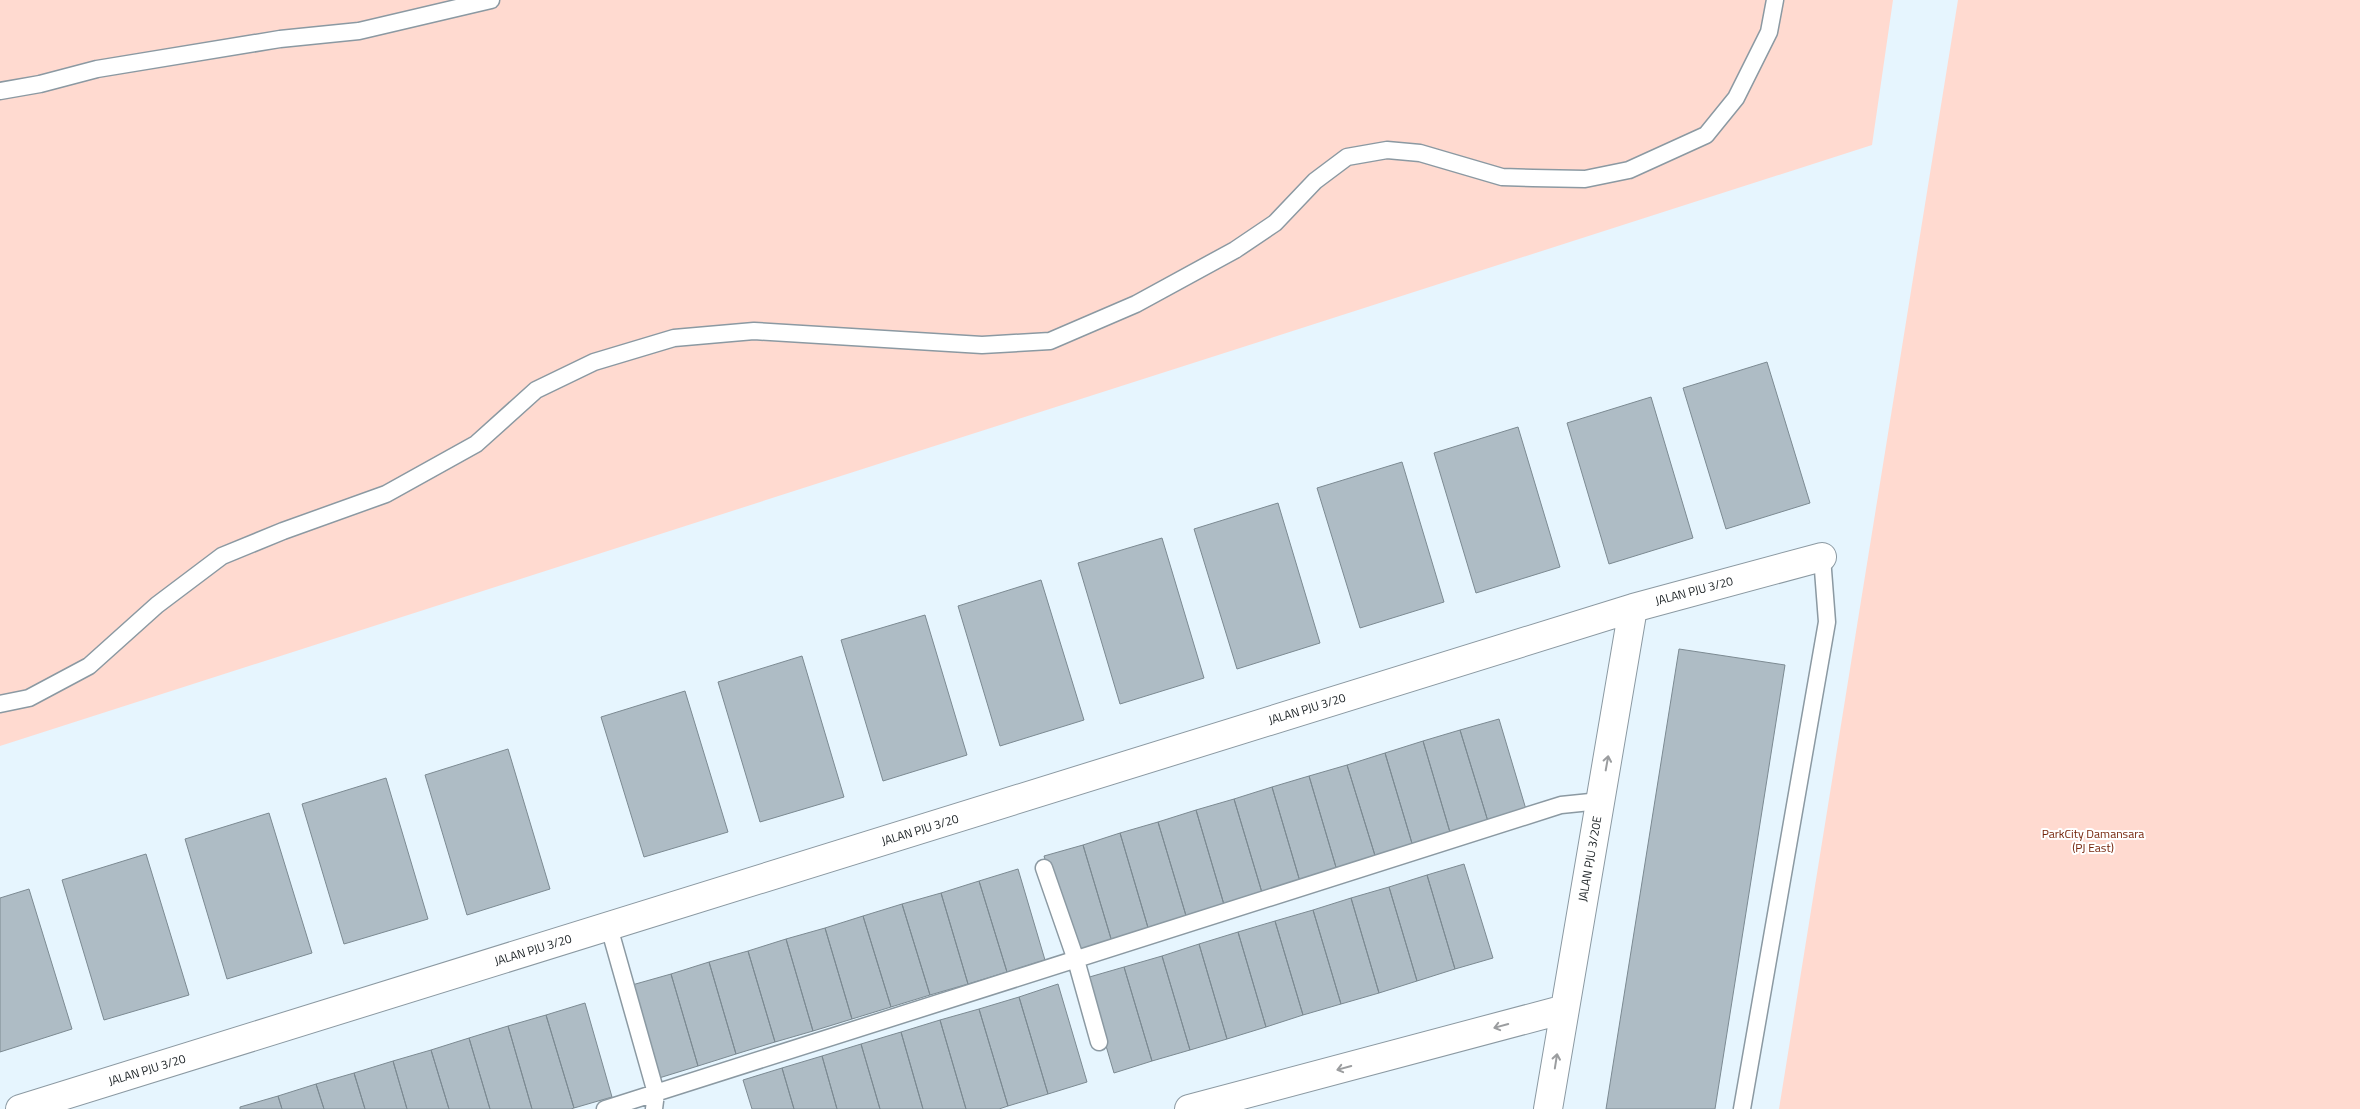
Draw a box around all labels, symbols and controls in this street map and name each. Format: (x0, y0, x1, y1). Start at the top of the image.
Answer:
street label: JALAN PJU 3/20 (1653, 571, 1735, 610)
street label: JALAN PJU 3/20 (1266, 688, 1348, 729)
one-way arrow (1602, 755, 1612, 771)
street label: JALAN PJU 3/20 (879, 809, 961, 850)
street label: JALAN PJU 3/20E (1573, 814, 1606, 903)
park label: ParkCity Damansara (PJ East) (2042, 824, 2144, 857)
street label: JALAN PJU 3/20 (492, 929, 574, 970)
one-way arrow (1493, 1022, 1509, 1031)
street label: JALAN PJU 3/20 (106, 1049, 188, 1090)
one-way arrow (1551, 1053, 1561, 1069)
one-way arrow (1336, 1063, 1352, 1073)

